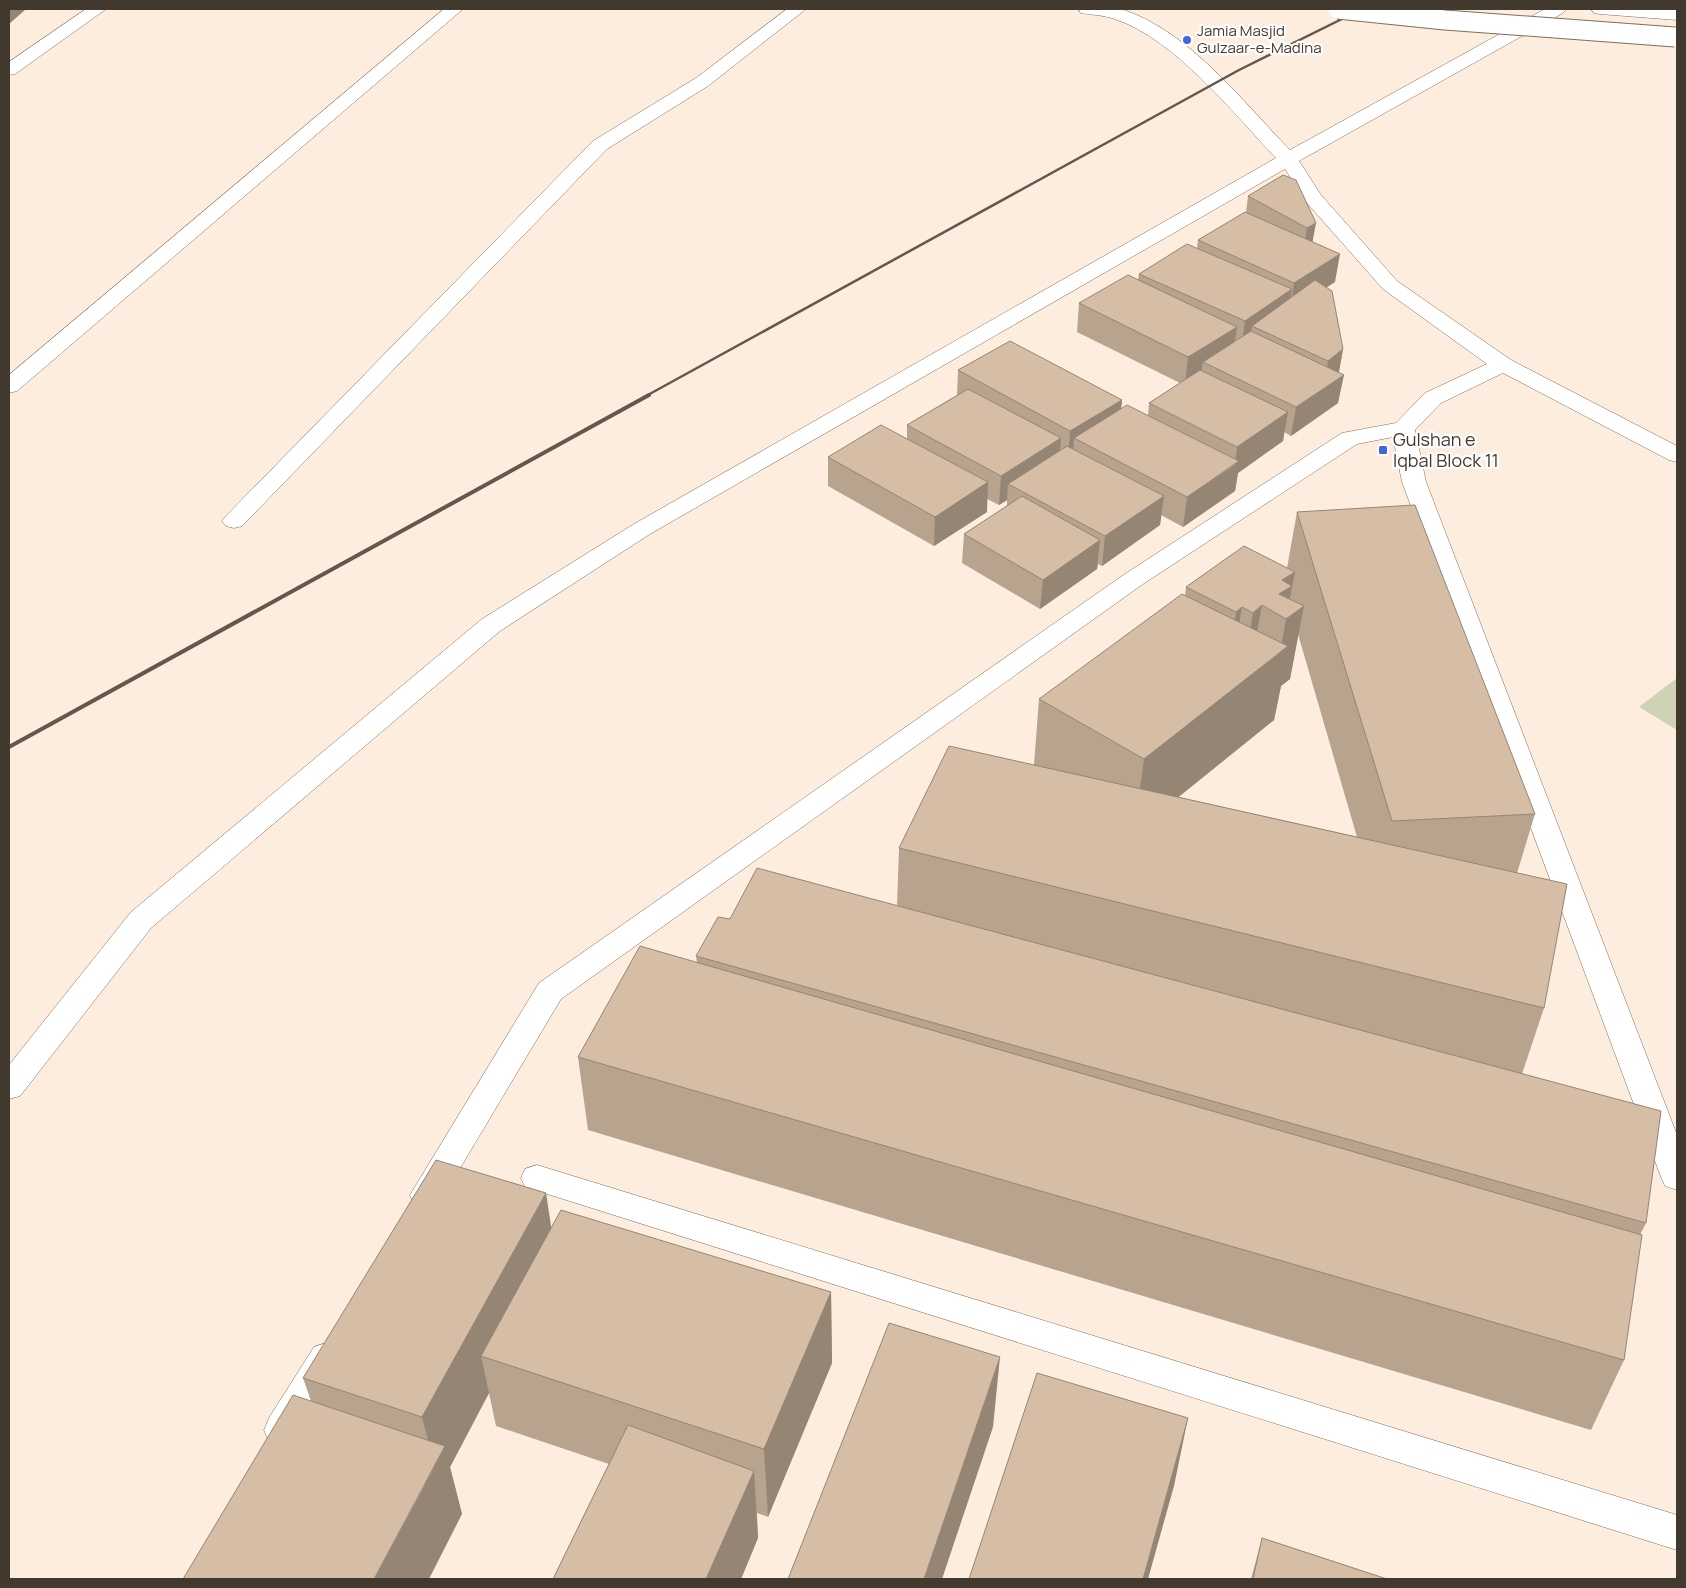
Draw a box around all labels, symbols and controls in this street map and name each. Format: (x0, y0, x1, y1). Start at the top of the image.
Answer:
place label: Jamia Masjid Gulzaar-e-Madina (1197, 20, 1322, 58)
marker: Jamia Masjid Gulzaar-e-Madina (1181, 34, 1193, 46)
place label: Gulshan e Iqbal Block 11 (1393, 427, 1499, 472)
marker: Gulshan e Iqbal Block 11 (1377, 444, 1389, 456)

